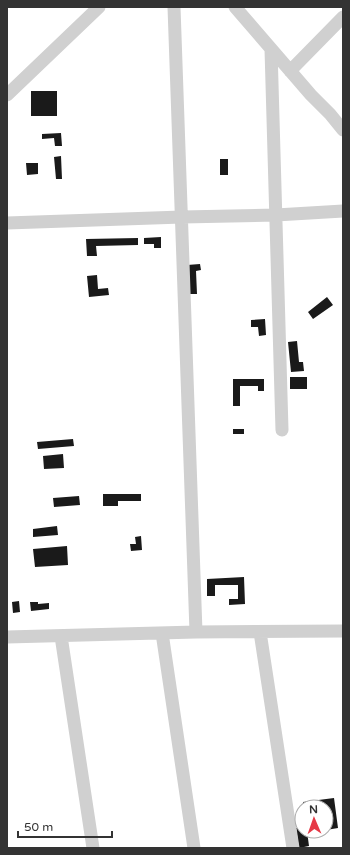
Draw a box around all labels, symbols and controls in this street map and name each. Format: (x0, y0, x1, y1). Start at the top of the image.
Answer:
north arrow (294, 799, 334, 839)
text: N (309, 803, 318, 816)
scale bar (18, 813, 112, 839)
text: 50 m (24, 820, 53, 834)

